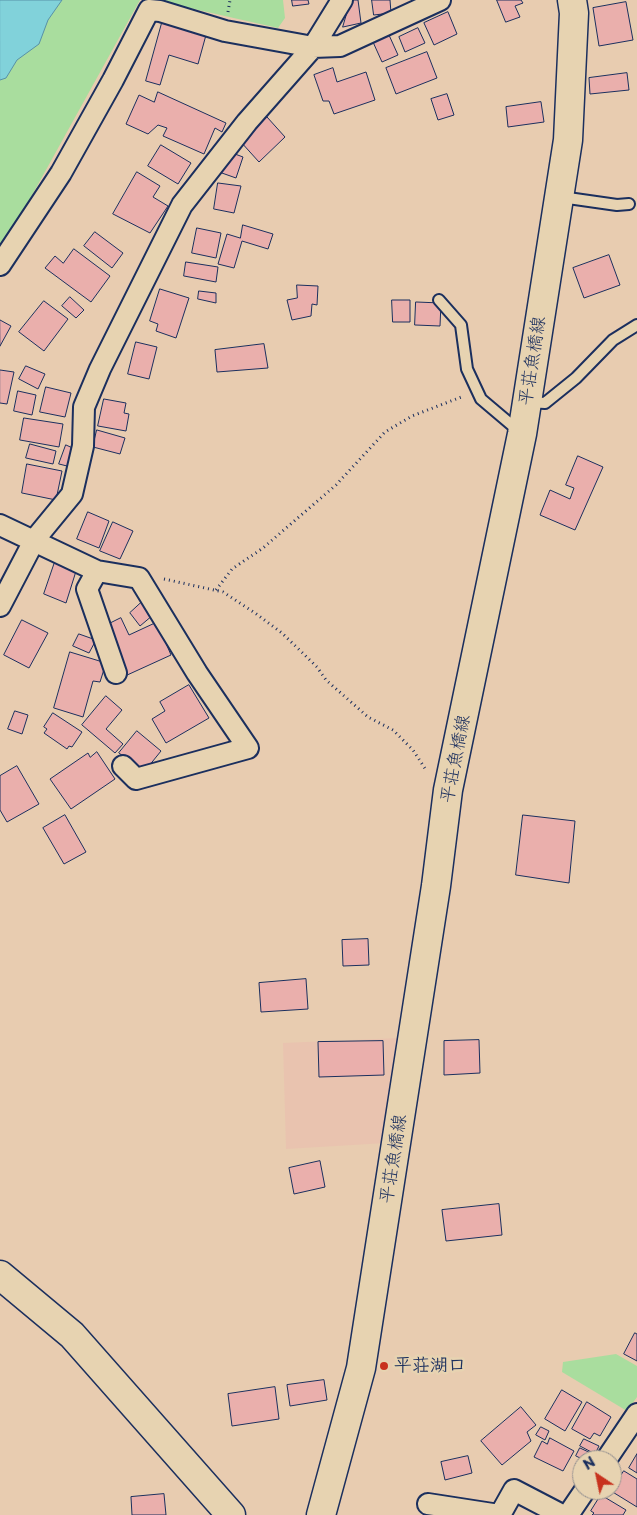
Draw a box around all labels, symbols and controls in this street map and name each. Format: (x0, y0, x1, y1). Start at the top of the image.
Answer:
street label: 平荘魚橋線 (515, 315, 551, 407)
street label: 平荘魚橋線 (437, 713, 475, 805)
street label: 平荘魚橋線 (376, 1113, 412, 1205)
place label: 平荘湖口 (394, 1355, 466, 1377)
marker: 平荘湖口 (378, 1360, 390, 1372)
north arrow (572, 1450, 622, 1500)
text: N (578, 1451, 599, 1475)

